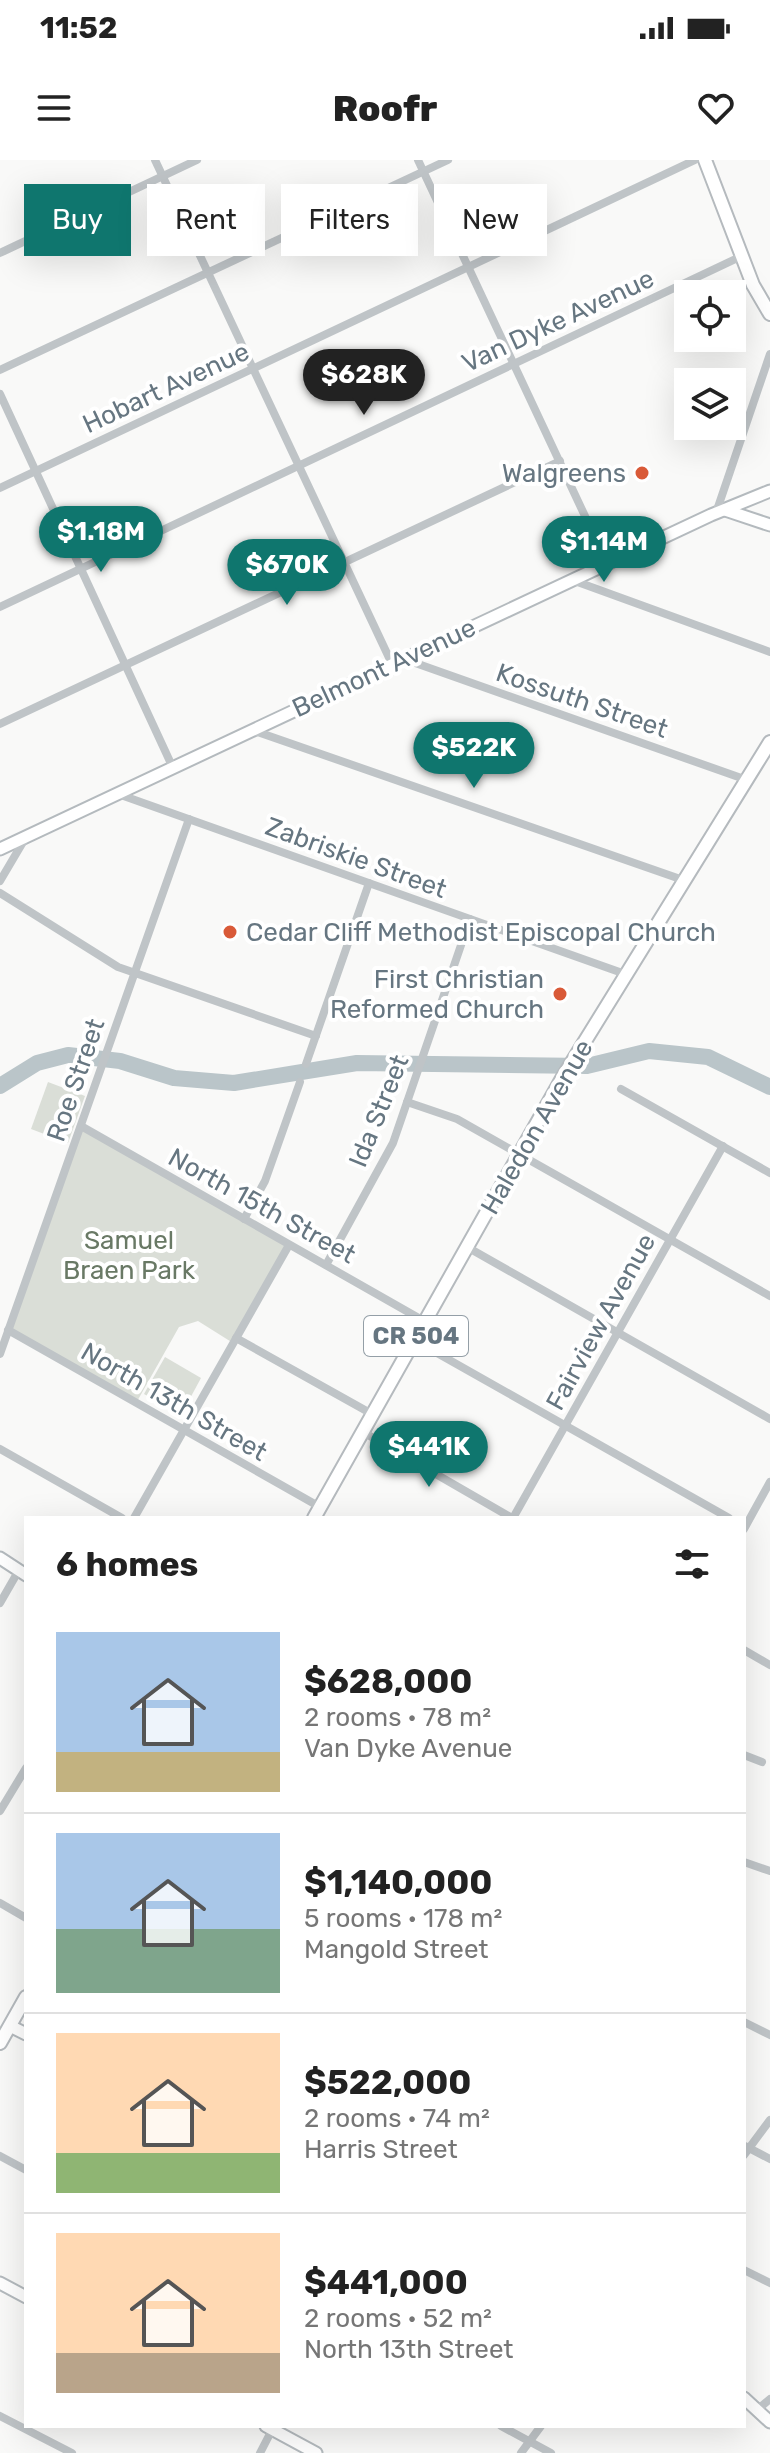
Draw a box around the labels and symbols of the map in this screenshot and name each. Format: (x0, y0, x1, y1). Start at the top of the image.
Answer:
street label: Van Dyke Avenue (457, 263, 659, 379)
street label: Hobart Avenue (78, 336, 254, 440)
pin: $628K (308, 349, 420, 417)
place label: Walgreens (502, 458, 626, 489)
marker: Walgreens (633, 464, 651, 482)
pin: $1.18M (36, 506, 166, 574)
pin: $1.14M (539, 516, 669, 584)
pin: $670K (231, 539, 343, 607)
street label: Belmont Avenue (287, 612, 481, 724)
street label: Kossuth Street (492, 657, 672, 745)
pin: $522K (418, 722, 530, 790)
street label: Zabriskie Street (261, 811, 451, 905)
place label: Cedar Cliff Methodist Episcopal Church (246, 917, 716, 948)
marker: Cedar Cliff Methodist Episcopal Church (221, 923, 239, 941)
place label: First Christian Reformed Church (330, 964, 544, 1025)
marker: First Christian Reformed Church (551, 985, 569, 1003)
street label: Roe Street (41, 1014, 111, 1146)
street label: Haledon Avenue (474, 1034, 600, 1220)
street label: Ida Street (342, 1050, 416, 1172)
street label: North 15th Street (163, 1142, 361, 1270)
park label: Samuel Braen Park (63, 1225, 196, 1286)
street label: Fairview Avenue (540, 1228, 662, 1416)
road number: CR 504 (364, 1316, 468, 1356)
street label: North 13th Street (76, 1336, 272, 1468)
pin: $441K (373, 1421, 485, 1489)

